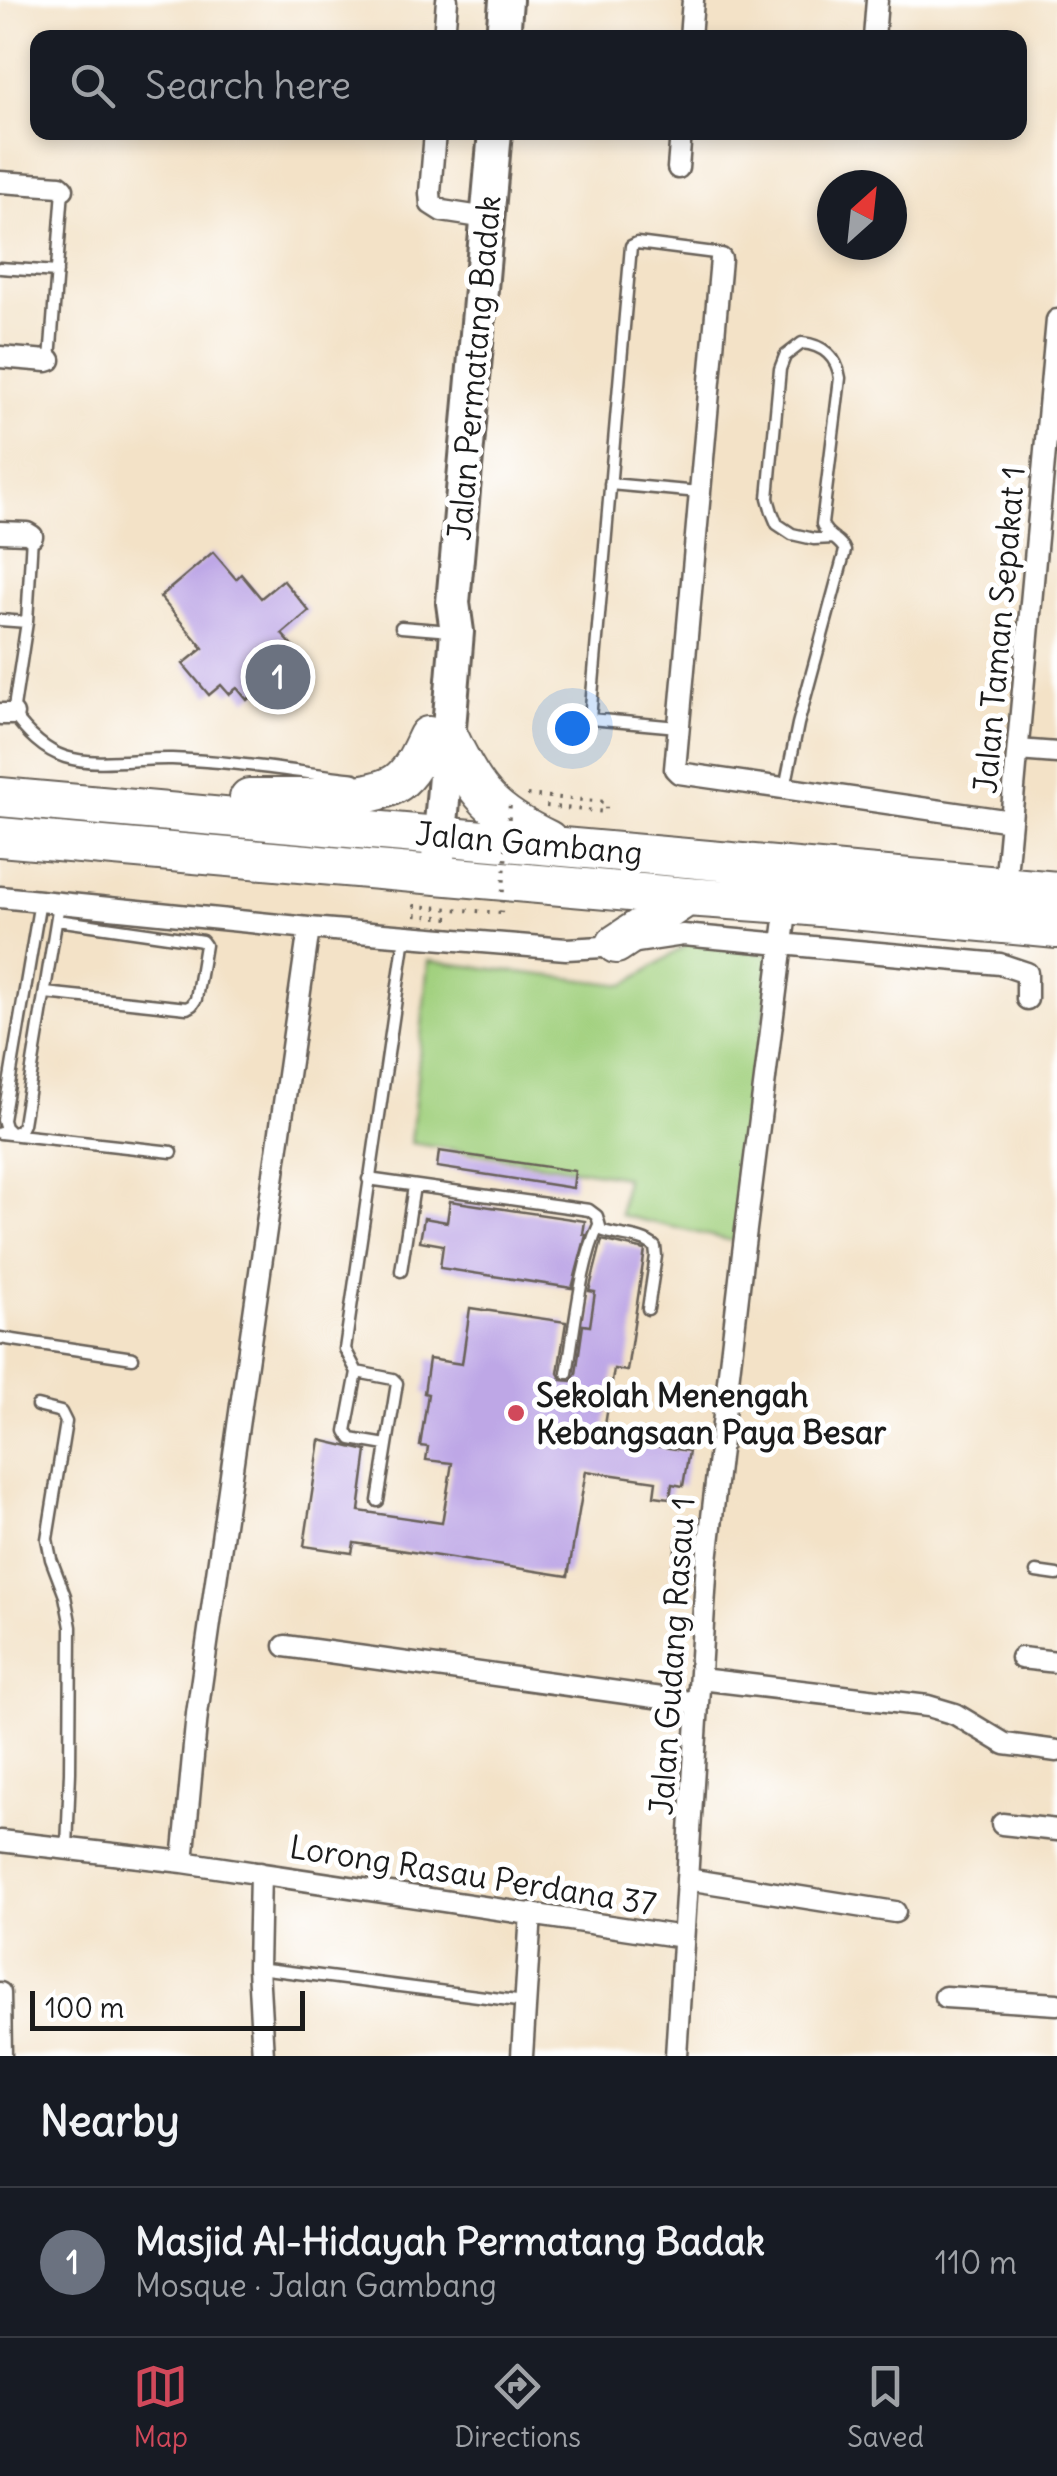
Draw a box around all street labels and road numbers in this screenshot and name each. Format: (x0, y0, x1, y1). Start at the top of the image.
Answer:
street label: Jalan Permatang Badak (438, 194, 510, 542)
street label: Jalan Taman Sepakat 1 (964, 465, 1034, 795)
street label: Jalan Gambang (414, 813, 644, 873)
street label: Jalan Gudang Rasau 1 (640, 1495, 704, 1817)
street label: Lorong Rasau Perdana 37 (287, 1826, 659, 1924)

